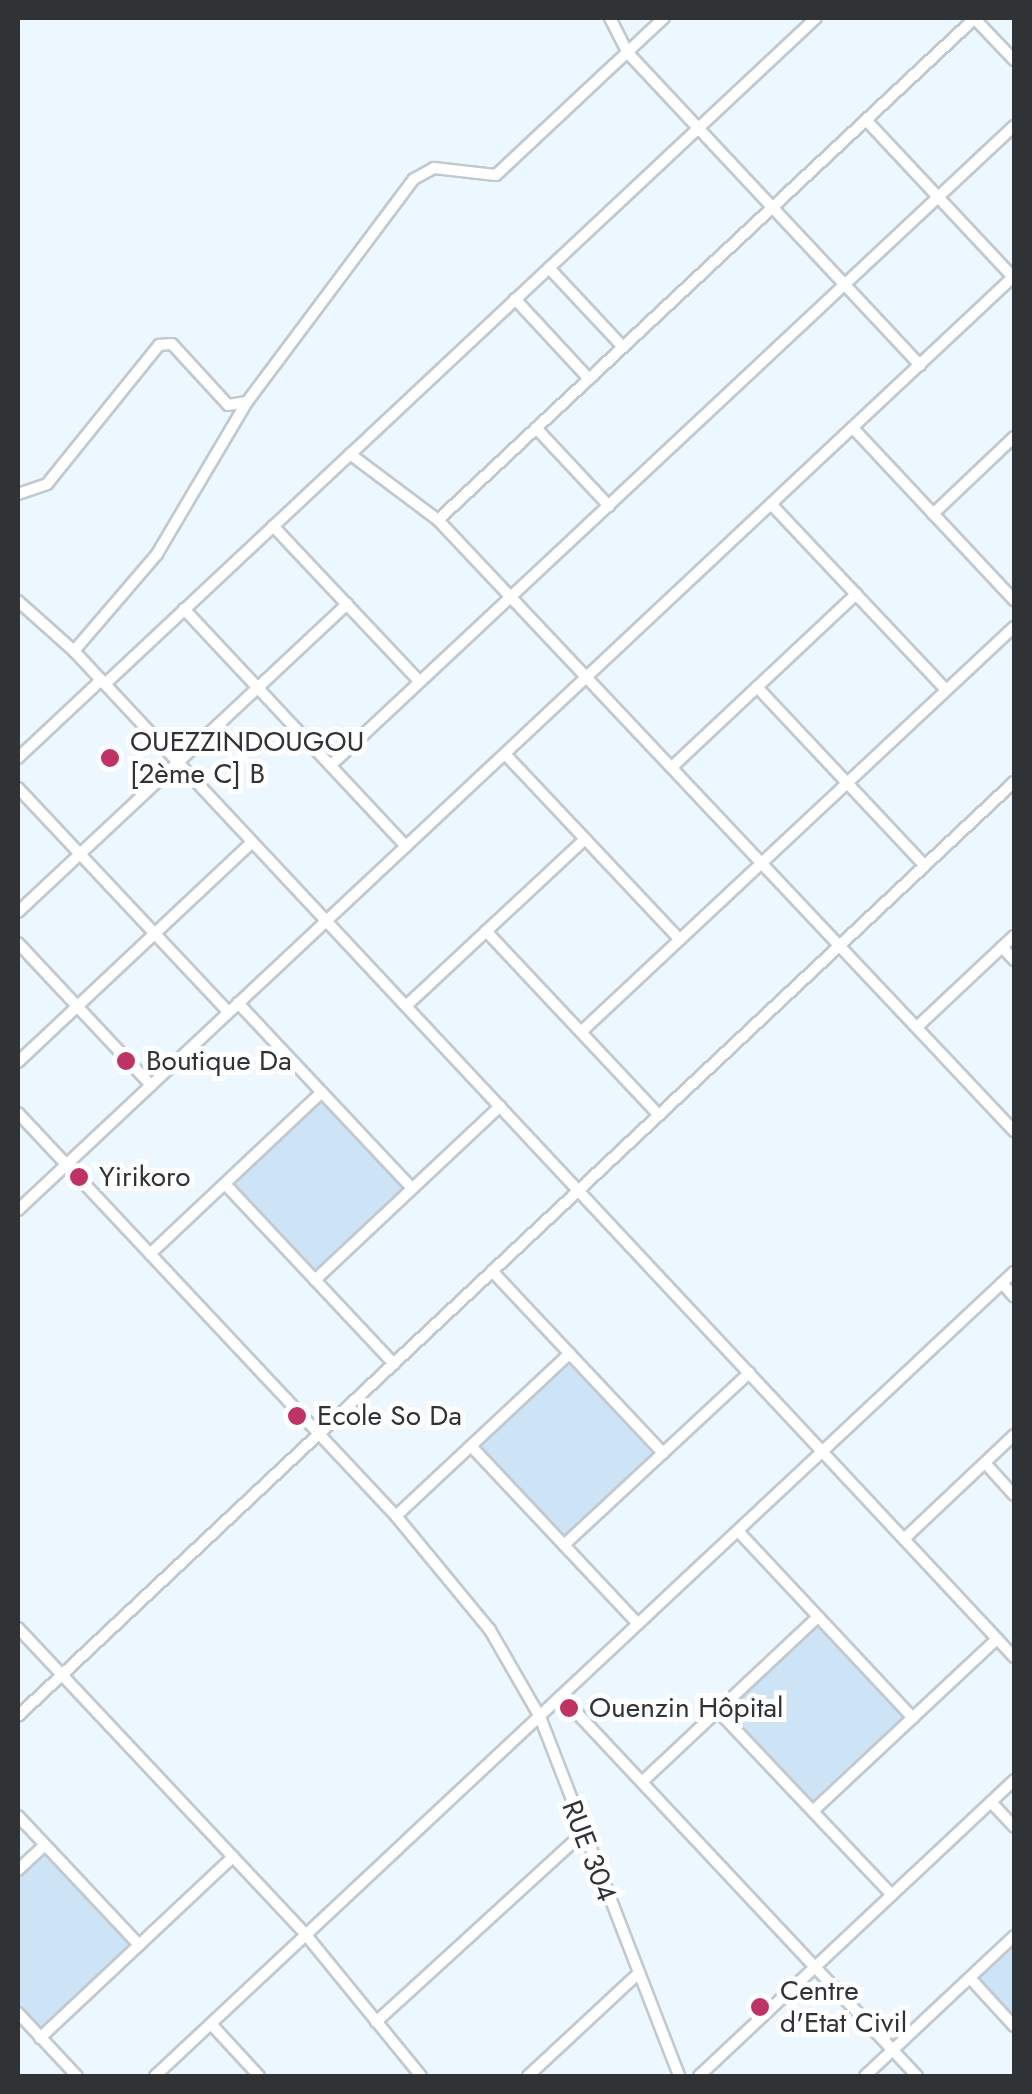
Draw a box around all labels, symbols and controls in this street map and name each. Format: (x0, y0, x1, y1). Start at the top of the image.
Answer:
place label: OUEZZINDOUGOU [2ème C] B (130, 725, 364, 791)
marker: OUEZZINDOUGOU [2ème C] B (99, 747, 121, 769)
place label: Boutique Da (146, 1044, 292, 1078)
marker: Boutique Da (115, 1050, 137, 1072)
place label: Yirikoro (99, 1160, 191, 1194)
marker: Yirikoro (68, 1166, 90, 1188)
place label: Ecole So Da (317, 1399, 462, 1433)
marker: Ecole So Da (286, 1405, 308, 1427)
place label: Ouenzin Hôpital (589, 1691, 783, 1725)
marker: Ouenzin Hôpital (558, 1697, 580, 1719)
street label: RUE 304 (554, 1796, 624, 1906)
place label: Centre d'Etat Civil (780, 1974, 907, 2040)
marker: Centre d'Etat Civil (749, 1996, 771, 2018)

